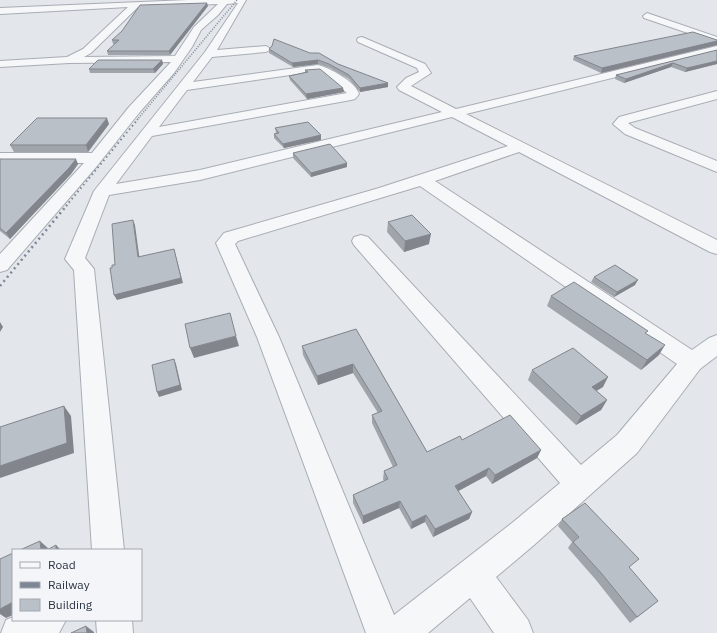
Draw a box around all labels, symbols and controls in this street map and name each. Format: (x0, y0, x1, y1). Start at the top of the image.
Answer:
legend (12, 549, 142, 621)
text: Road (48, 557, 76, 572)
text: Railway (48, 577, 90, 592)
text: Building (48, 597, 93, 612)

